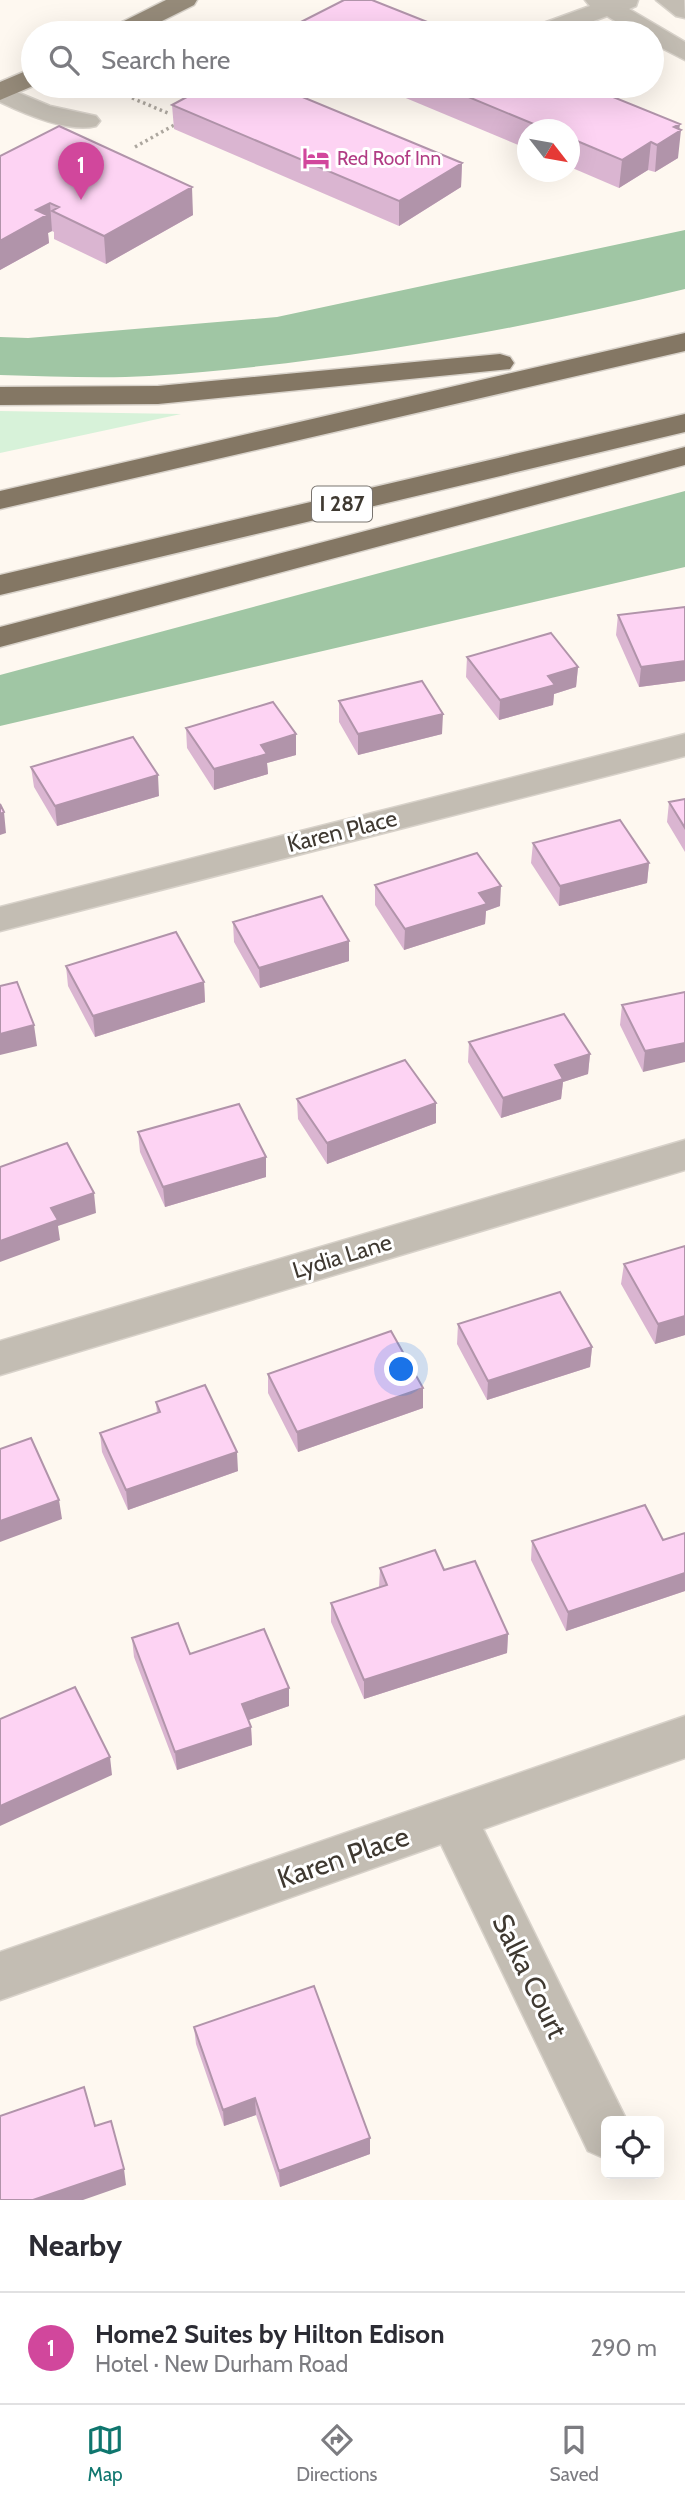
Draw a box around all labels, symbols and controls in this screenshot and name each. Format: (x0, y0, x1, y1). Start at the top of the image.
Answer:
search box (21, 21, 664, 98)
icon: search (45, 41, 83, 79)
text: Search here (101, 44, 230, 76)
north arrow (517, 119, 580, 182)
pin: 1 (58, 142, 104, 200)
hotel icon: Red Roof Inn (301, 143, 331, 173)
place label: Red Roof Inn (337, 147, 441, 170)
road number: I 287 (312, 486, 372, 522)
street label: Karen Place (284, 804, 400, 858)
street label: Lydia Lane (289, 1228, 395, 1284)
your location (384, 1352, 418, 1386)
street label: Karen Place (273, 1819, 413, 1895)
street label: Salka Court (485, 1908, 575, 2044)
map controls (601, 2116, 664, 2179)
button: locate (601, 2116, 664, 2179)
text: Nearby (28, 2227, 122, 2264)
text: Home2 Suites by Hilton Edison (95, 2318, 445, 2350)
text: 1 (47, 2334, 55, 2362)
text: 290 m (590, 2334, 657, 2362)
text: Hotel · New Durham Road (95, 2350, 348, 2378)
tab: Map (86, 2421, 124, 2486)
tab: Directions (296, 2421, 377, 2486)
tab: Saved (550, 2421, 599, 2486)

